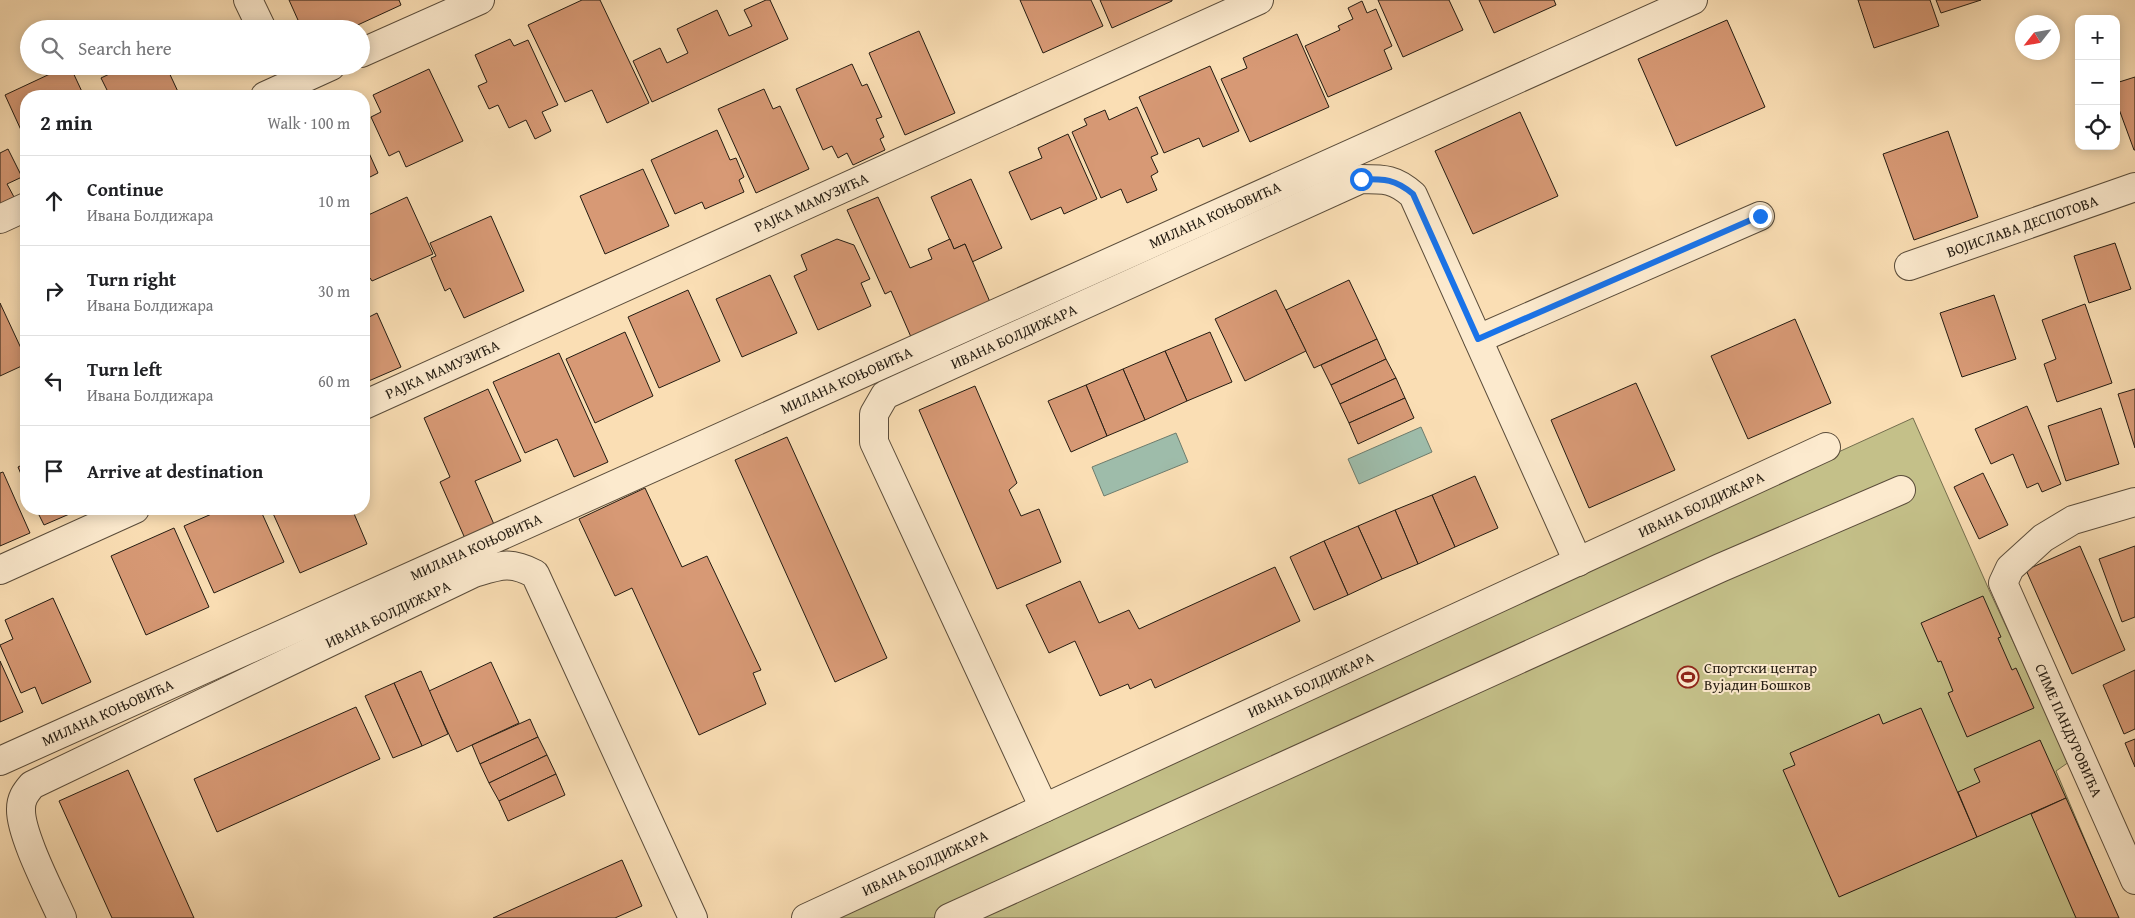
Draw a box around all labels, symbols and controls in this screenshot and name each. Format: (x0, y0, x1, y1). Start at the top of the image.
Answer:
north arrow (2015, 15, 2060, 60)
map controls (2075, 15, 2120, 150)
button: + (2075, 15, 2120, 60)
search box (20, 20, 370, 75)
icon: search (38, 34, 66, 62)
text: Search here (78, 34, 172, 62)
button: − (2075, 60, 2120, 105)
button: locate (2075, 105, 2120, 150)
text: 2 min (40, 107, 92, 138)
text: Walk · 100 m (267, 111, 350, 135)
street label: РАЈКА МАМУЗИЋА (751, 167, 872, 237)
route start (1350, 168, 1373, 191)
text: Continue (87, 175, 164, 203)
street label: МИЛАНА КОЊОВИЋА (1145, 176, 1284, 253)
icon: ahead (40, 187, 68, 215)
text: 10 m (318, 189, 350, 213)
street label: ВОЈИСЛАВА ДЕСПОТОВА (1943, 190, 2101, 262)
text: Ивана Болдижара (87, 203, 213, 227)
route end (1749, 205, 1772, 228)
text: Turn right (87, 265, 176, 293)
icon: right (40, 277, 68, 305)
text: 30 m (318, 279, 350, 303)
text: Ивана Болдижара (87, 293, 213, 317)
street label: ИВАНА БОЛДИЖАРА (947, 298, 1080, 374)
street label: РАЈКА МАМУЗИЋА (382, 334, 503, 404)
street label: МИЛАНА КОЊОВИЋА (777, 341, 916, 419)
text: Turn left (87, 355, 162, 383)
icon: left (40, 367, 68, 395)
text: 60 m (318, 369, 350, 393)
text: Ивана Болдижара (87, 383, 213, 407)
icon: arrive (40, 457, 68, 485)
text: Arrive at destination (87, 457, 263, 485)
street label: ИВАНА БОЛДИЖАРА (1635, 466, 1767, 542)
street label: МИЛАНА КОЊОВИЋА (407, 508, 545, 585)
street label: ИВАНА БОЛДИЖАРА (322, 575, 454, 653)
street label: ИВАНА БОЛДИЖАРА (1244, 646, 1377, 723)
place label: Спортски центар Вујадин Бошков (1704, 657, 1817, 695)
street label: СИМЕ ПАНДУРОВИЋА (2030, 660, 2108, 800)
sports icon: Спортски центар Вујадин Бошков (1676, 665, 1700, 689)
street label: МИЛАНА КОЊОВИЋА (38, 673, 177, 751)
street label: ИВАНА БОЛДИЖАРА (858, 824, 991, 901)

